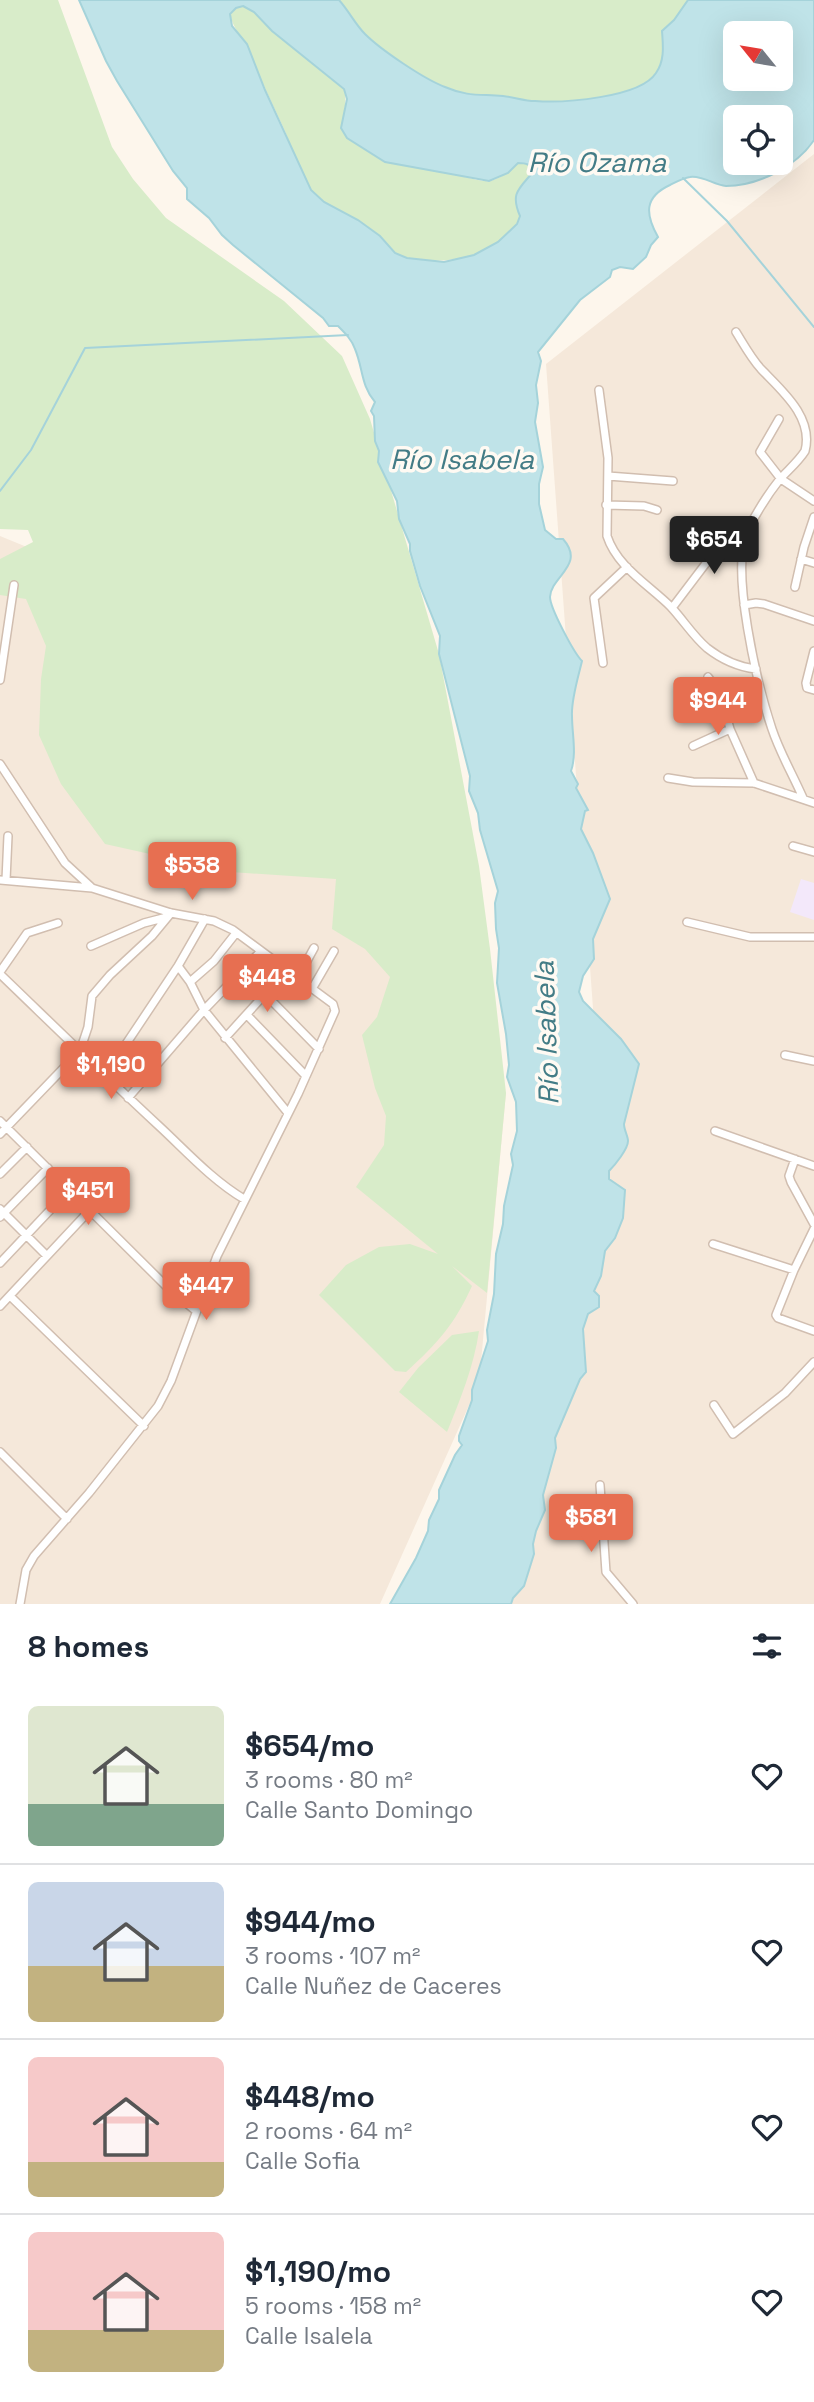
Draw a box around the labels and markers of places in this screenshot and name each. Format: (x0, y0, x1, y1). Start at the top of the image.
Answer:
pin: $654 (673, 516, 755, 576)
pin: $944 (677, 678, 759, 737)
pin: $538 (151, 842, 233, 902)
pin: $448 (226, 954, 308, 1014)
pin: $1,190 (54, 1042, 168, 1101)
pin: $451 (47, 1168, 129, 1227)
pin: $447 (165, 1262, 247, 1322)
pin: $581 (550, 1494, 632, 1554)

